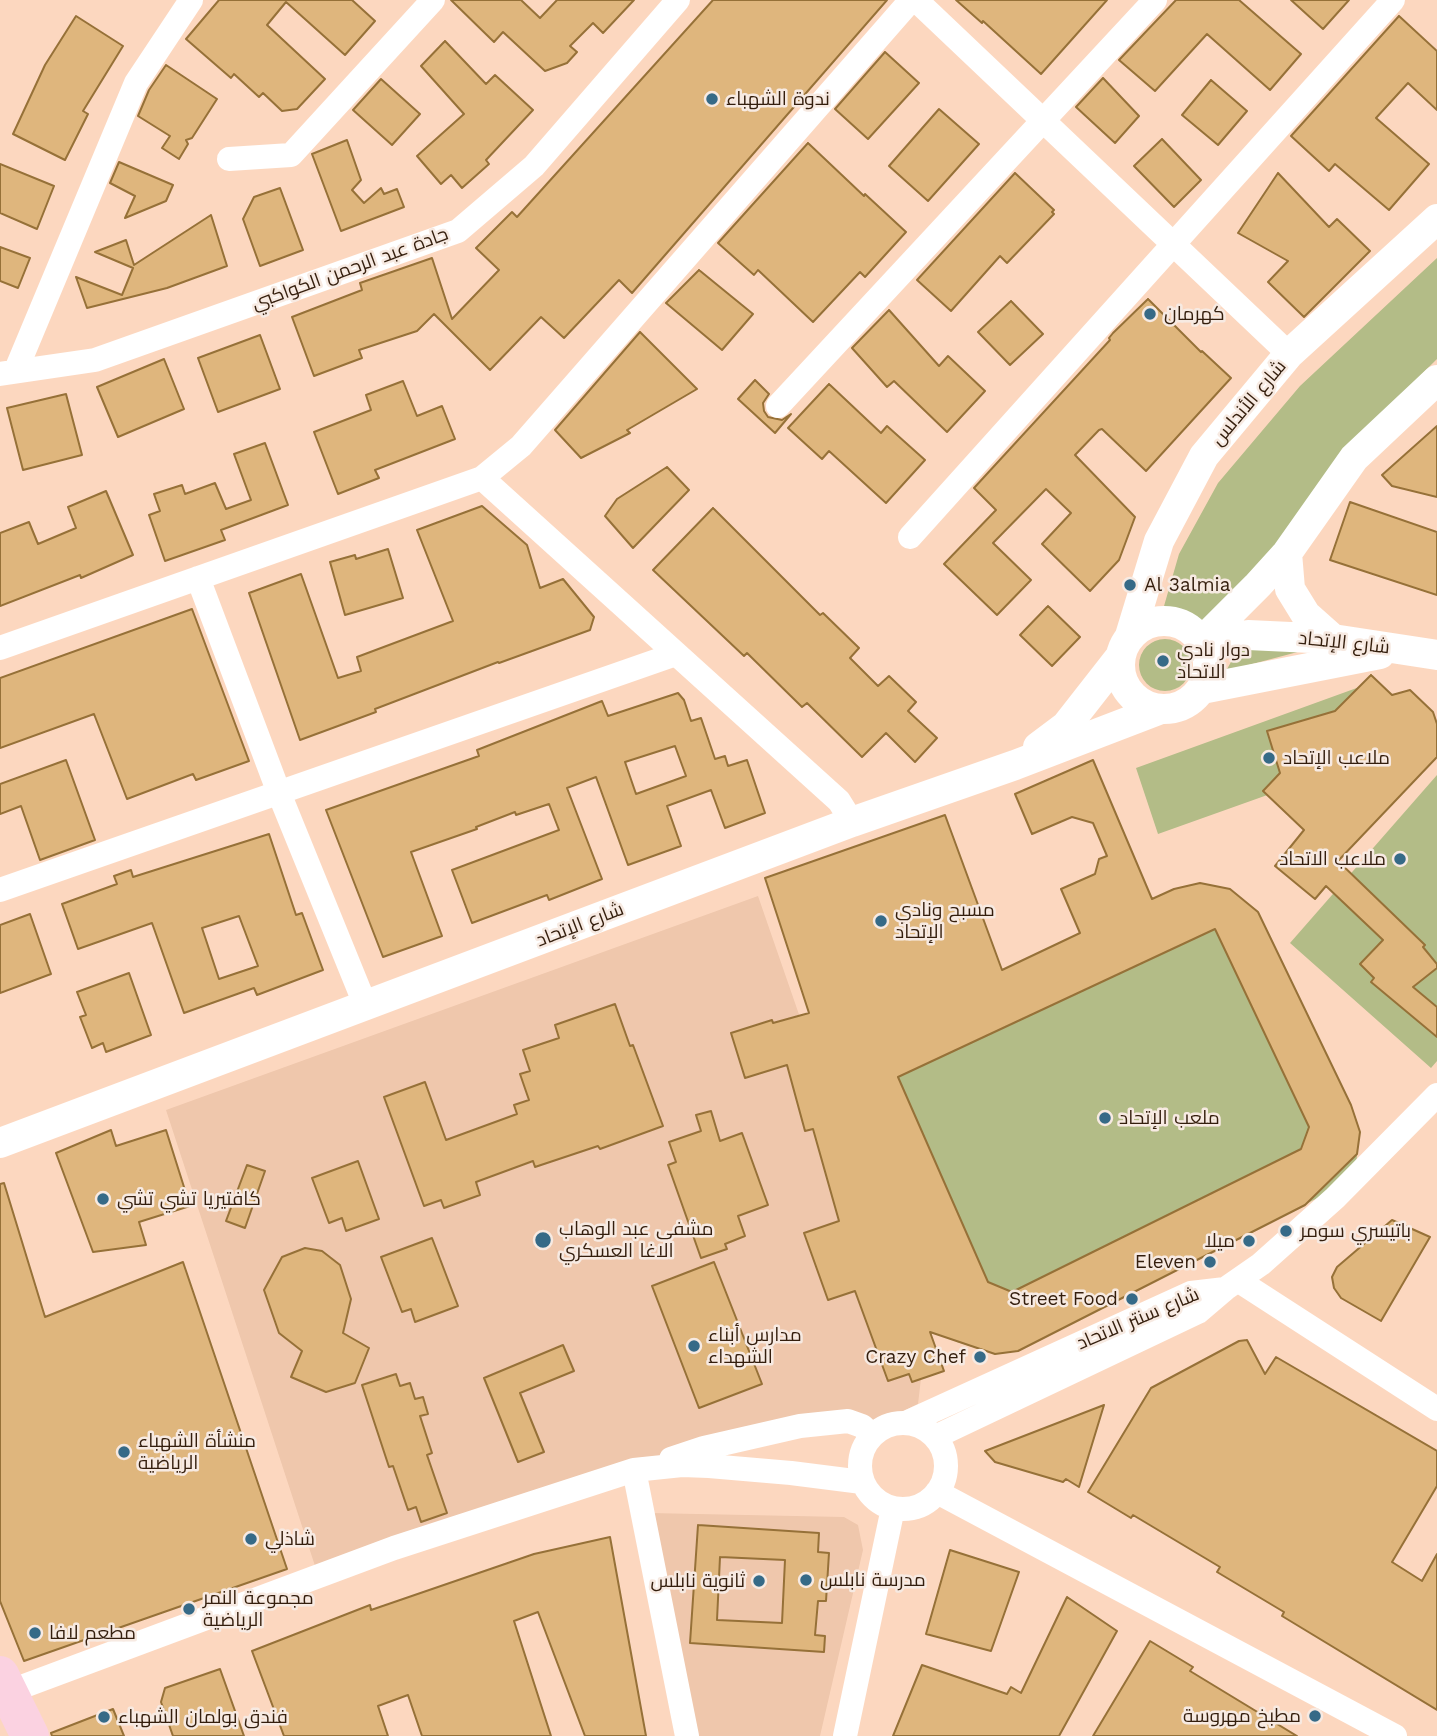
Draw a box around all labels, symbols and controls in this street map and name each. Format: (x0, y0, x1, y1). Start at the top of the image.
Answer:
place label: ندوة الشهباء (726, 88, 830, 110)
marker: ندوة الشهباء (704, 91, 720, 107)
street label: جادة عبد الرحمن الكواكبي (249, 223, 451, 315)
place label: كهرمان (1164, 303, 1225, 325)
marker: كهرمان (1142, 306, 1158, 322)
street label: شارع الأندلس (1207, 356, 1291, 450)
place label: Al 3almia (1144, 574, 1230, 596)
marker: Al 3almia (1122, 577, 1138, 593)
street label: شارع الإتحاد (1297, 627, 1391, 659)
place label: دوار نادي الاتحاد (1177, 639, 1250, 683)
marker: دوار نادي الاتحاد (1155, 653, 1171, 669)
place label: ملاعب الإتحاد (1283, 747, 1390, 769)
marker: ملاعب الإتحاد (1261, 750, 1277, 766)
place label: ملاعب الاتحاد (1279, 848, 1386, 870)
marker: ملاعب الاتحاد (1392, 851, 1408, 867)
street label: شارع الإتحاد (533, 898, 627, 952)
place label: مسبح ونادي الإتحاد (895, 899, 995, 943)
marker: مسبح ونادي الإتحاد (873, 913, 889, 929)
place label: ملعب الإتحاد (1119, 1107, 1220, 1129)
marker: ملعب الإتحاد (1097, 1110, 1113, 1126)
place label: كافتيريا تشي تشي (117, 1188, 261, 1210)
marker: كافتيريا تشي تشي (95, 1191, 111, 1207)
place label: مشفى عبد الوهاب الاغا العسكري (559, 1218, 713, 1262)
place label: باتيسري سومر (1300, 1220, 1411, 1242)
marker: باتيسري سومر (1278, 1223, 1294, 1239)
marker: مشفى عبد الوهاب الاغا العسكري (533, 1230, 553, 1250)
place label: ميلا (1204, 1230, 1235, 1252)
marker: ميلا (1241, 1233, 1257, 1249)
place label: Eleven (1135, 1251, 1196, 1273)
marker: Eleven (1202, 1254, 1218, 1270)
street label: شارع سنتر الاتحاد (1073, 1283, 1203, 1355)
place label: Street Food (1009, 1288, 1118, 1310)
marker: Street Food (1124, 1291, 1140, 1307)
place label: مدارس أبناء الشهداء (708, 1324, 802, 1368)
marker: مدارس أبناء الشهداء (686, 1338, 702, 1354)
place label: Crazy Chef (865, 1346, 966, 1368)
marker: Crazy Chef (972, 1349, 988, 1365)
place label: منشأة الشهباء الرياضية (138, 1430, 256, 1474)
marker: منشأة الشهباء الرياضية (116, 1444, 132, 1460)
place label: شاذلي (265, 1528, 315, 1550)
marker: شاذلي (243, 1531, 259, 1547)
place label: مدرسة نابلس (820, 1569, 926, 1591)
place label: ثانوية نابلس (650, 1570, 745, 1592)
marker: مدرسة نابلس (798, 1572, 814, 1588)
marker: ثانوية نابلس (751, 1573, 767, 1589)
place label: مجموعة النمر الرياضية (203, 1587, 314, 1631)
marker: مجموعة النمر الرياضية (181, 1601, 197, 1617)
place label: مطعم لافا (49, 1622, 136, 1644)
marker: مطعم لافا (27, 1625, 43, 1641)
place label: مطبخ مهروسة (1183, 1705, 1301, 1727)
place label: فندق بولمان الشهباء (118, 1706, 288, 1728)
marker: مطبخ مهروسة (1307, 1708, 1323, 1724)
marker: فندق بولمان الشهباء (96, 1709, 112, 1725)

